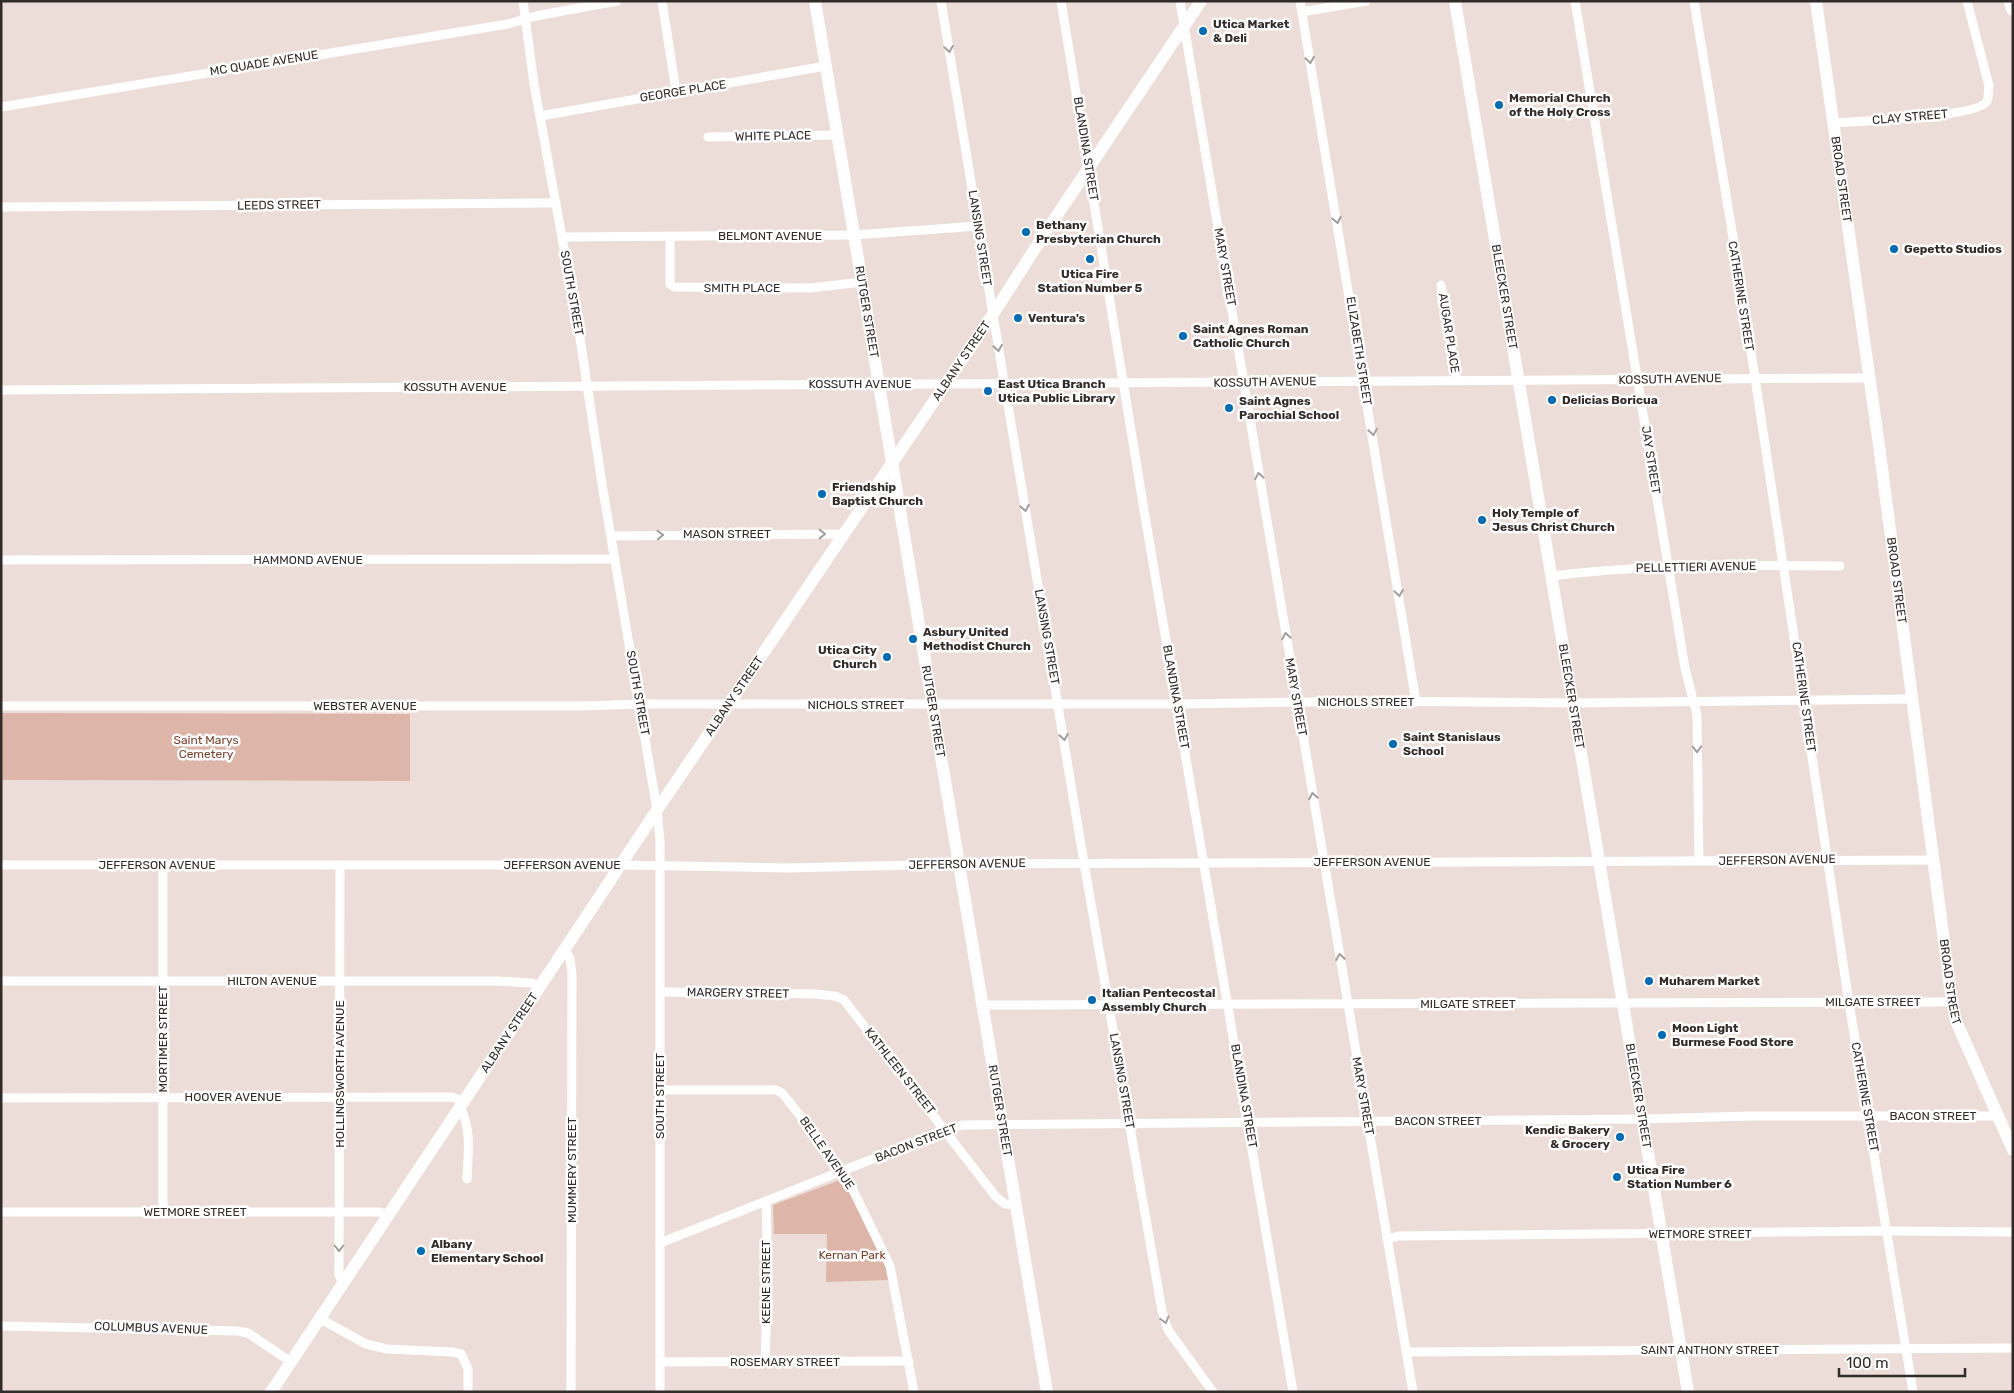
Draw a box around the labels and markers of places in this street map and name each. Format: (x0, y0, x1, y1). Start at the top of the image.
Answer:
place label: Utica Market & Deli (1213, 17, 1290, 45)
marker: Utica Market & Deli (1197, 25, 1209, 37)
place label: Memorial Church of the Holy Cross (1509, 91, 1611, 119)
marker: Memorial Church of the Holy Cross (1493, 99, 1505, 111)
place label: Bethany Presbyterian Church (1036, 218, 1161, 246)
marker: Bethany Presbyterian Church (1020, 226, 1032, 238)
place label: Gepetto Studios (1904, 242, 2002, 256)
marker: Gepetto Studios (1888, 243, 1900, 255)
marker: Utica Fire Station Number 5 (1084, 253, 1096, 265)
place label: Utica Fire Station Number 5 (1038, 267, 1143, 295)
place label: Ventura's (1028, 311, 1086, 325)
marker: Ventura's (1012, 312, 1024, 324)
place label: Saint Agnes Roman Catholic Church (1193, 322, 1309, 350)
marker: Saint Agnes Roman Catholic Church (1177, 330, 1189, 342)
place label: East Utica Branch Utica Public Library (998, 377, 1116, 405)
marker: East Utica Branch Utica Public Library (982, 385, 994, 397)
place label: Delicias Boricua (1562, 393, 1658, 407)
place label: Saint Agnes Parochial School (1239, 394, 1339, 422)
marker: Delicias Boricua (1546, 394, 1558, 406)
marker: Saint Agnes Parochial School (1223, 402, 1235, 414)
place label: Friendship Baptist Church (832, 480, 923, 508)
marker: Friendship Baptist Church (816, 488, 828, 500)
place label: Holy Temple of Jesus Christ Church (1492, 506, 1615, 534)
marker: Holy Temple of Jesus Christ Church (1476, 514, 1488, 526)
place label: Asbury United Methodist Church (923, 625, 1031, 653)
marker: Asbury United Methodist Church (907, 633, 919, 645)
place label: Utica City Church (818, 643, 877, 671)
marker: Utica City Church (881, 651, 893, 663)
place label: Saint Stanislaus School (1403, 730, 1501, 758)
marker: Saint Stanislaus School (1387, 738, 1399, 750)
place label: Muharem Market (1659, 974, 1760, 988)
marker: Muharem Market (1643, 975, 1655, 987)
place label: Italian Pentecostal Assembly Church (1102, 986, 1215, 1014)
marker: Italian Pentecostal Assembly Church (1086, 994, 1098, 1006)
place label: Moon Light Burmese Food Store (1672, 1021, 1794, 1049)
marker: Moon Light Burmese Food Store (1656, 1029, 1668, 1041)
place label: Kendic Bakery & Grocery (1525, 1123, 1610, 1151)
marker: Kendic Bakery & Grocery (1614, 1131, 1626, 1143)
place label: Utica Fire Station Number 6 (1627, 1163, 1732, 1191)
marker: Utica Fire Station Number 6 (1611, 1171, 1623, 1183)
place label: Albany Elementary School (431, 1237, 543, 1265)
marker: Albany Elementary School (415, 1245, 427, 1257)

